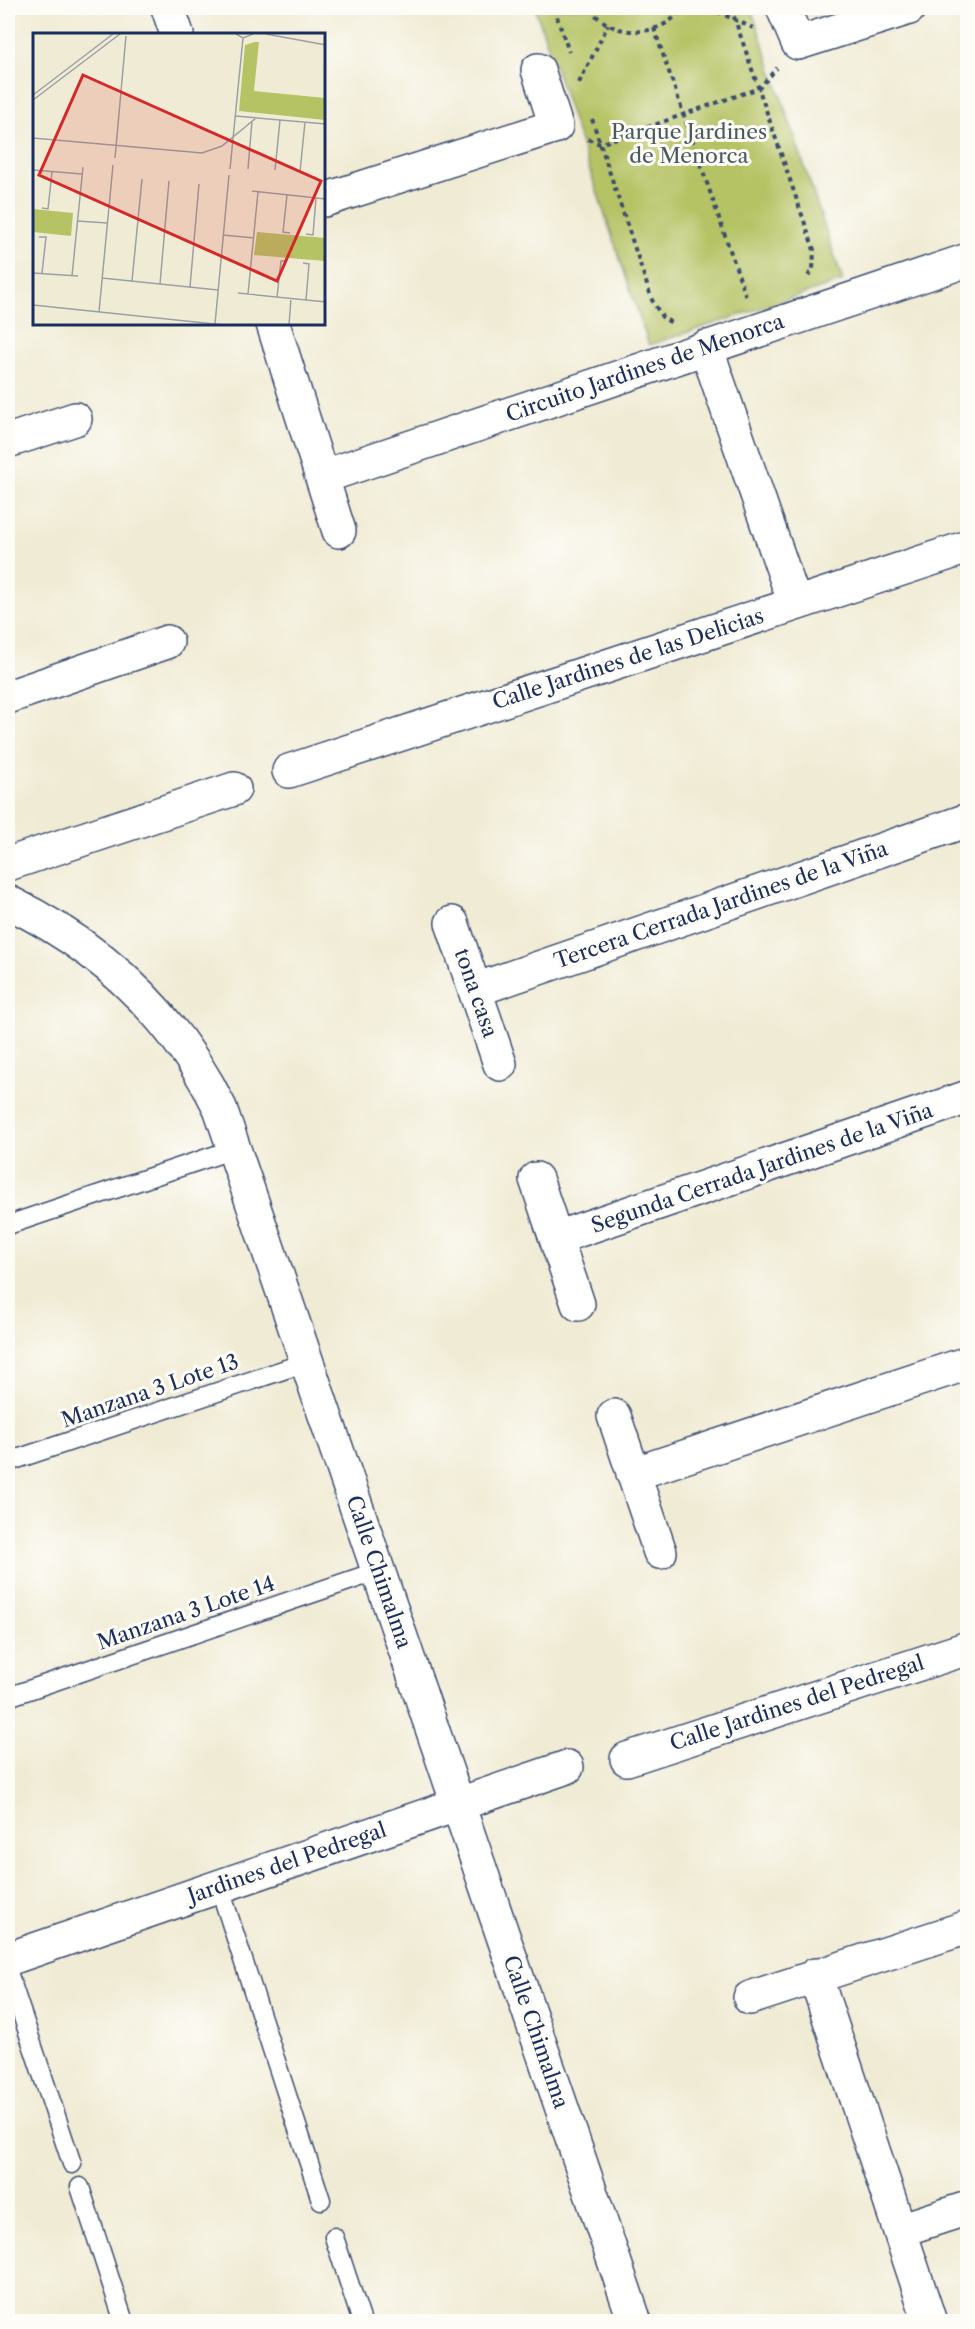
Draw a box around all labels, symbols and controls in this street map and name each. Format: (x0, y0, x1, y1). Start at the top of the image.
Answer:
inset map (33, 33, 326, 326)
park label: Parque Jardines de Menorca (611, 119, 767, 168)
street label: Circuito Jardines de Menorca (503, 308, 788, 427)
street label: Calle Jardines de las Delicias (489, 603, 767, 714)
street label: Tercera Cerrada Jardines de la Viña (551, 835, 892, 973)
street label: tona casa (450, 945, 504, 1041)
street label: Segunda Cerrada Jardines de la Viña (588, 1097, 937, 1238)
street label: Manzana 3 Lote 13 (58, 1348, 242, 1433)
street label: Calle Chimalma (342, 1492, 418, 1653)
street label: Manzana 3 Lote 14 (94, 1570, 278, 1655)
street label: Calle Jardines del Pedregal (667, 1650, 927, 1755)
street label: Jardines del Pedregal (181, 1817, 389, 1909)
street label: Calle Chimalma (499, 1952, 575, 2113)

